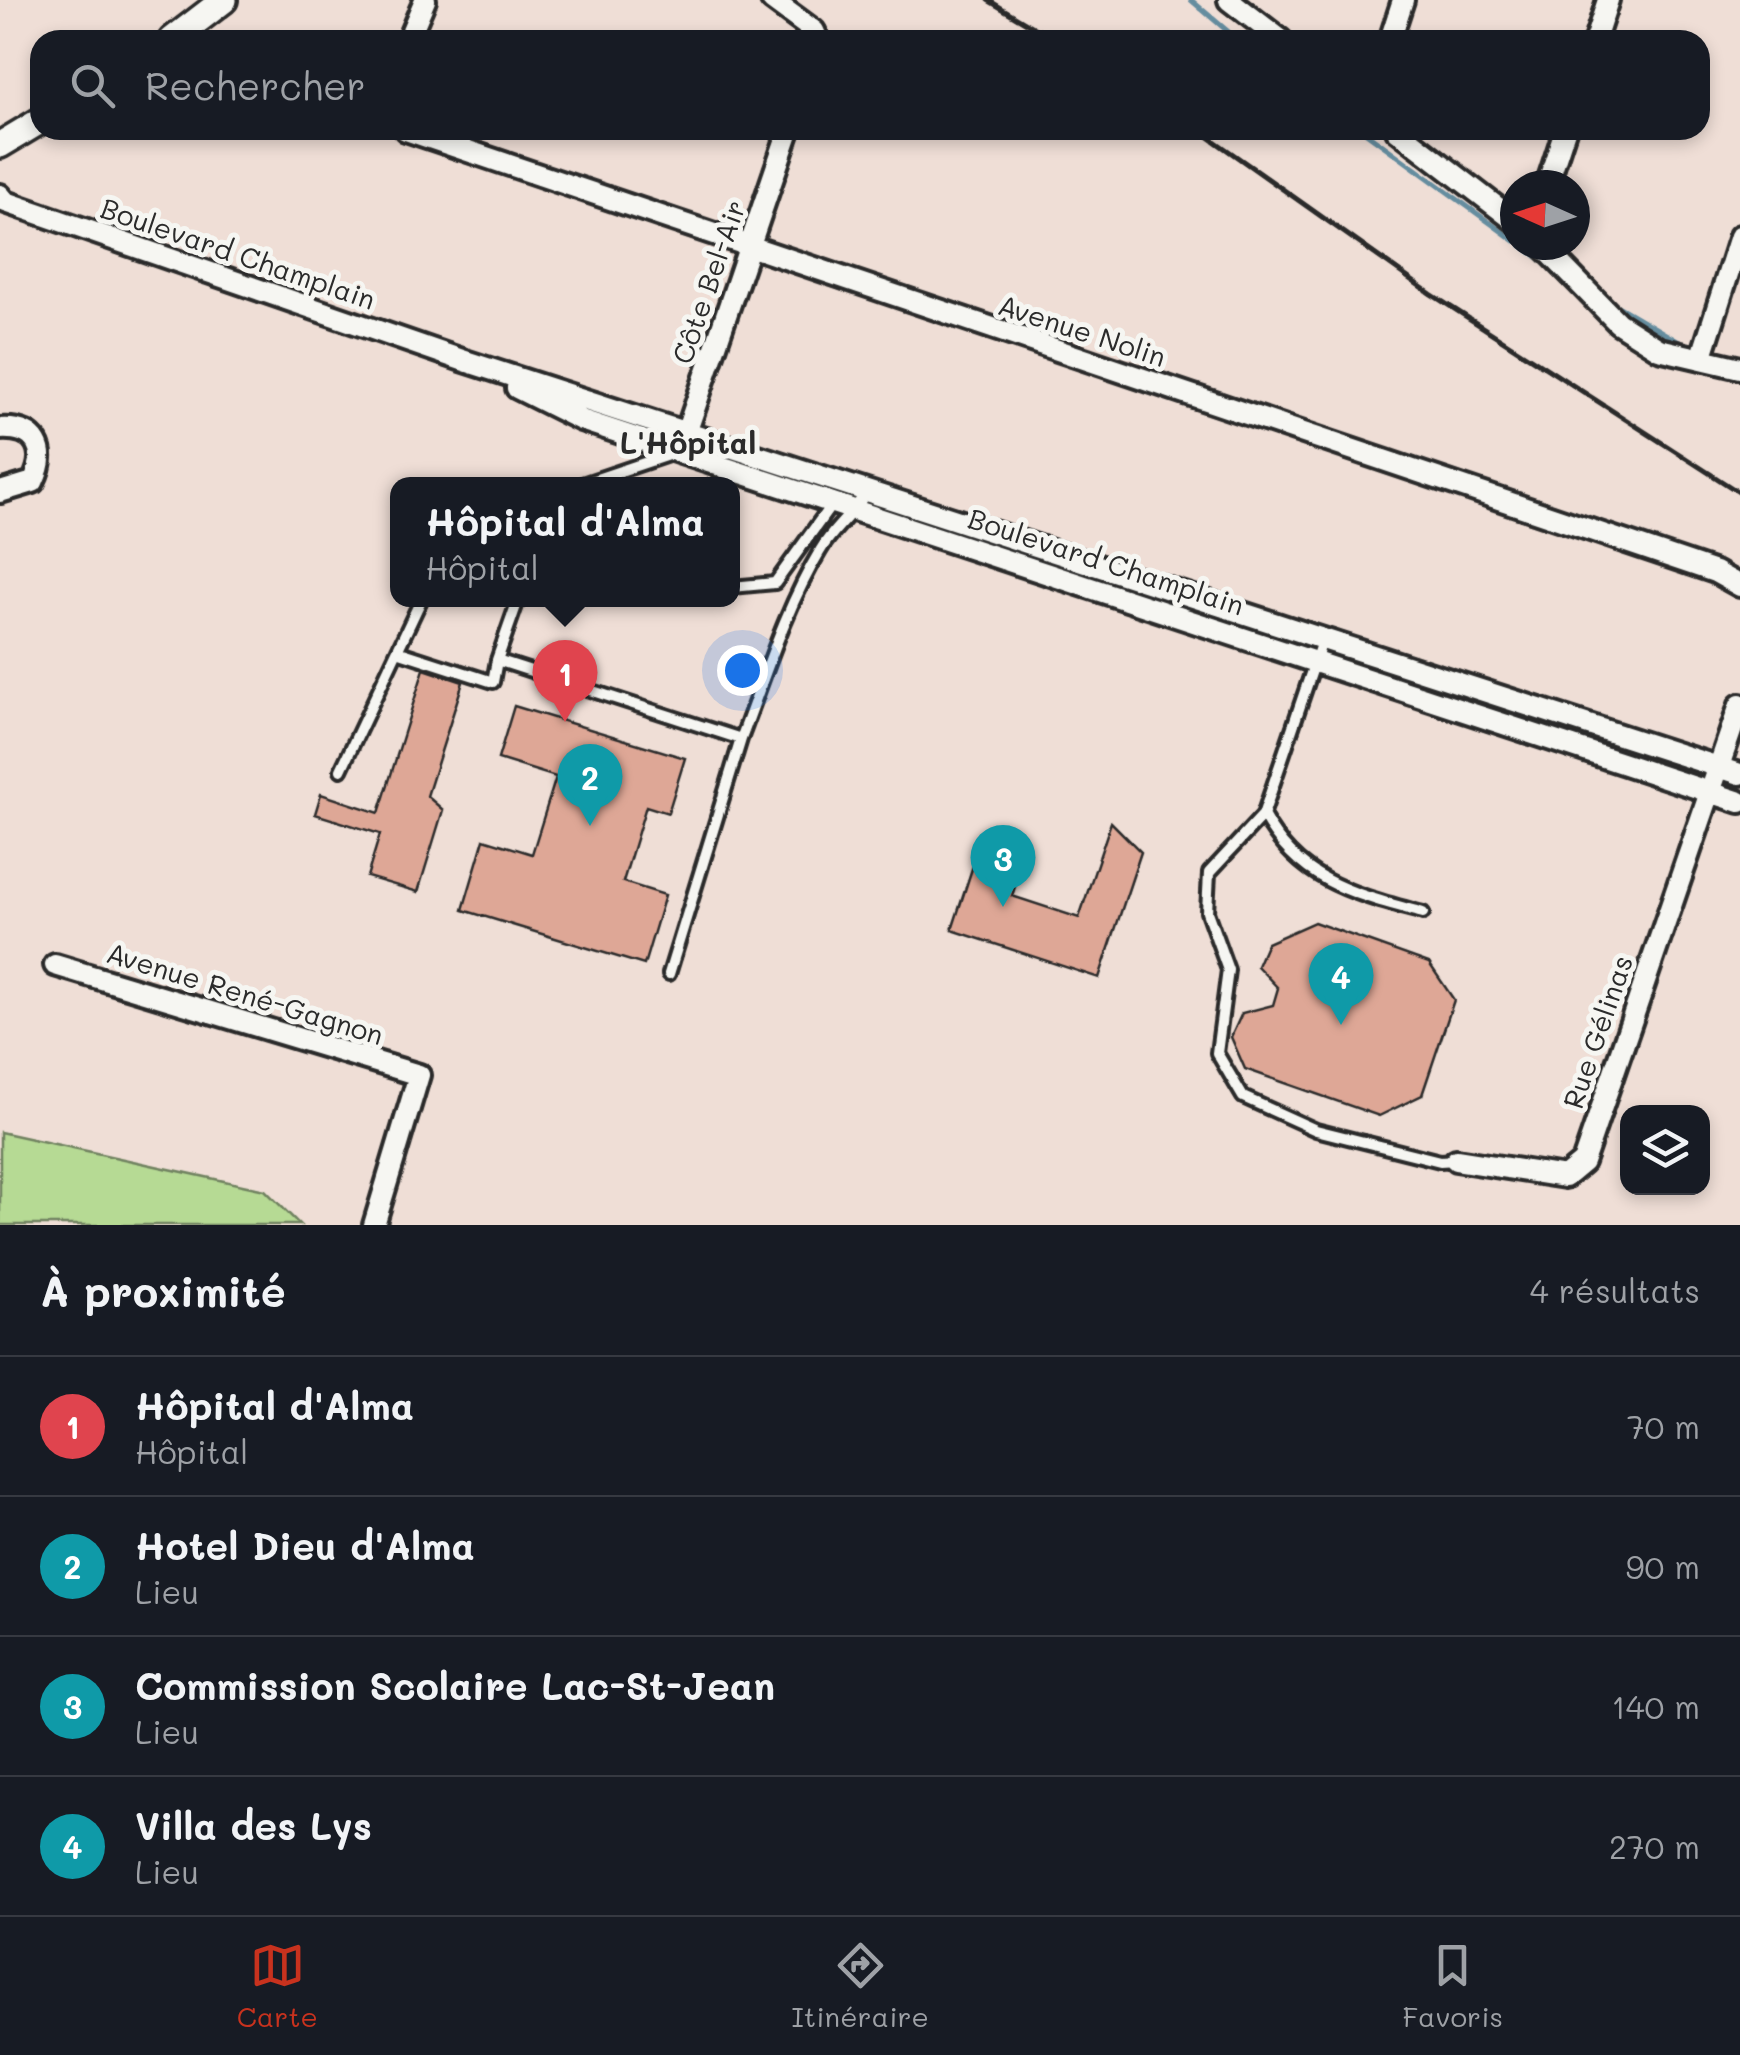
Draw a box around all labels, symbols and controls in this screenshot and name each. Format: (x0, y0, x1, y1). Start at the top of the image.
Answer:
search box (30, 30, 1710, 140)
icon: search (65, 58, 120, 113)
text: Rechercher (145, 60, 366, 110)
north arrow (1500, 170, 1590, 260)
street label: Boulevard Champlain (96, 189, 380, 317)
street label: Côte Bel-Air (663, 195, 753, 368)
street label: Avenue Nolin (994, 286, 1171, 374)
district label: L'Hôpital (620, 422, 756, 462)
popup (390, 477, 740, 607)
text: Hôpital d'Alma (425, 496, 705, 546)
street label: Boulevard Champlain (964, 499, 1249, 623)
text: Hôpital (425, 546, 539, 588)
pin: 1 (532, 640, 598, 722)
your location (717, 645, 768, 696)
pin: 2 (558, 744, 622, 826)
pin: 3 (970, 824, 1036, 907)
street label: Avenue René-Gagnon (102, 934, 388, 1052)
pin: 4 (1308, 942, 1374, 1025)
street label: Rue Gélinas (1554, 950, 1640, 1113)
map controls (1620, 1105, 1710, 1195)
button: layers (1620, 1105, 1710, 1195)
text: À proximité (40, 1263, 286, 1318)
text: 4 résultats (1530, 1269, 1700, 1311)
text: Hôpital d'Alma (135, 1380, 414, 1430)
text: 1 (65, 1405, 80, 1447)
text: 70 m (1627, 1405, 1700, 1447)
text: Hôpital (135, 1430, 248, 1472)
text: Hotel Dieu d'Alma (135, 1520, 475, 1570)
text: 2 (64, 1545, 81, 1587)
text: 90 m (1626, 1545, 1700, 1587)
text: Lieu (135, 1570, 199, 1612)
text: Commission Scolaire Lac-St-Jean (135, 1660, 775, 1710)
text: 3 (63, 1685, 82, 1727)
text: 140 m (1611, 1685, 1700, 1727)
text: Lieu (135, 1710, 199, 1752)
text: Villa des Lys (135, 1800, 372, 1850)
text: 4 (62, 1825, 83, 1867)
text: 270 m (1609, 1825, 1700, 1867)
text: Lieu (135, 1850, 199, 1892)
tab: Carte (237, 1938, 318, 2034)
tab: Itinéraire (791, 1938, 929, 2034)
tab: Favoris (1402, 1938, 1503, 2034)

